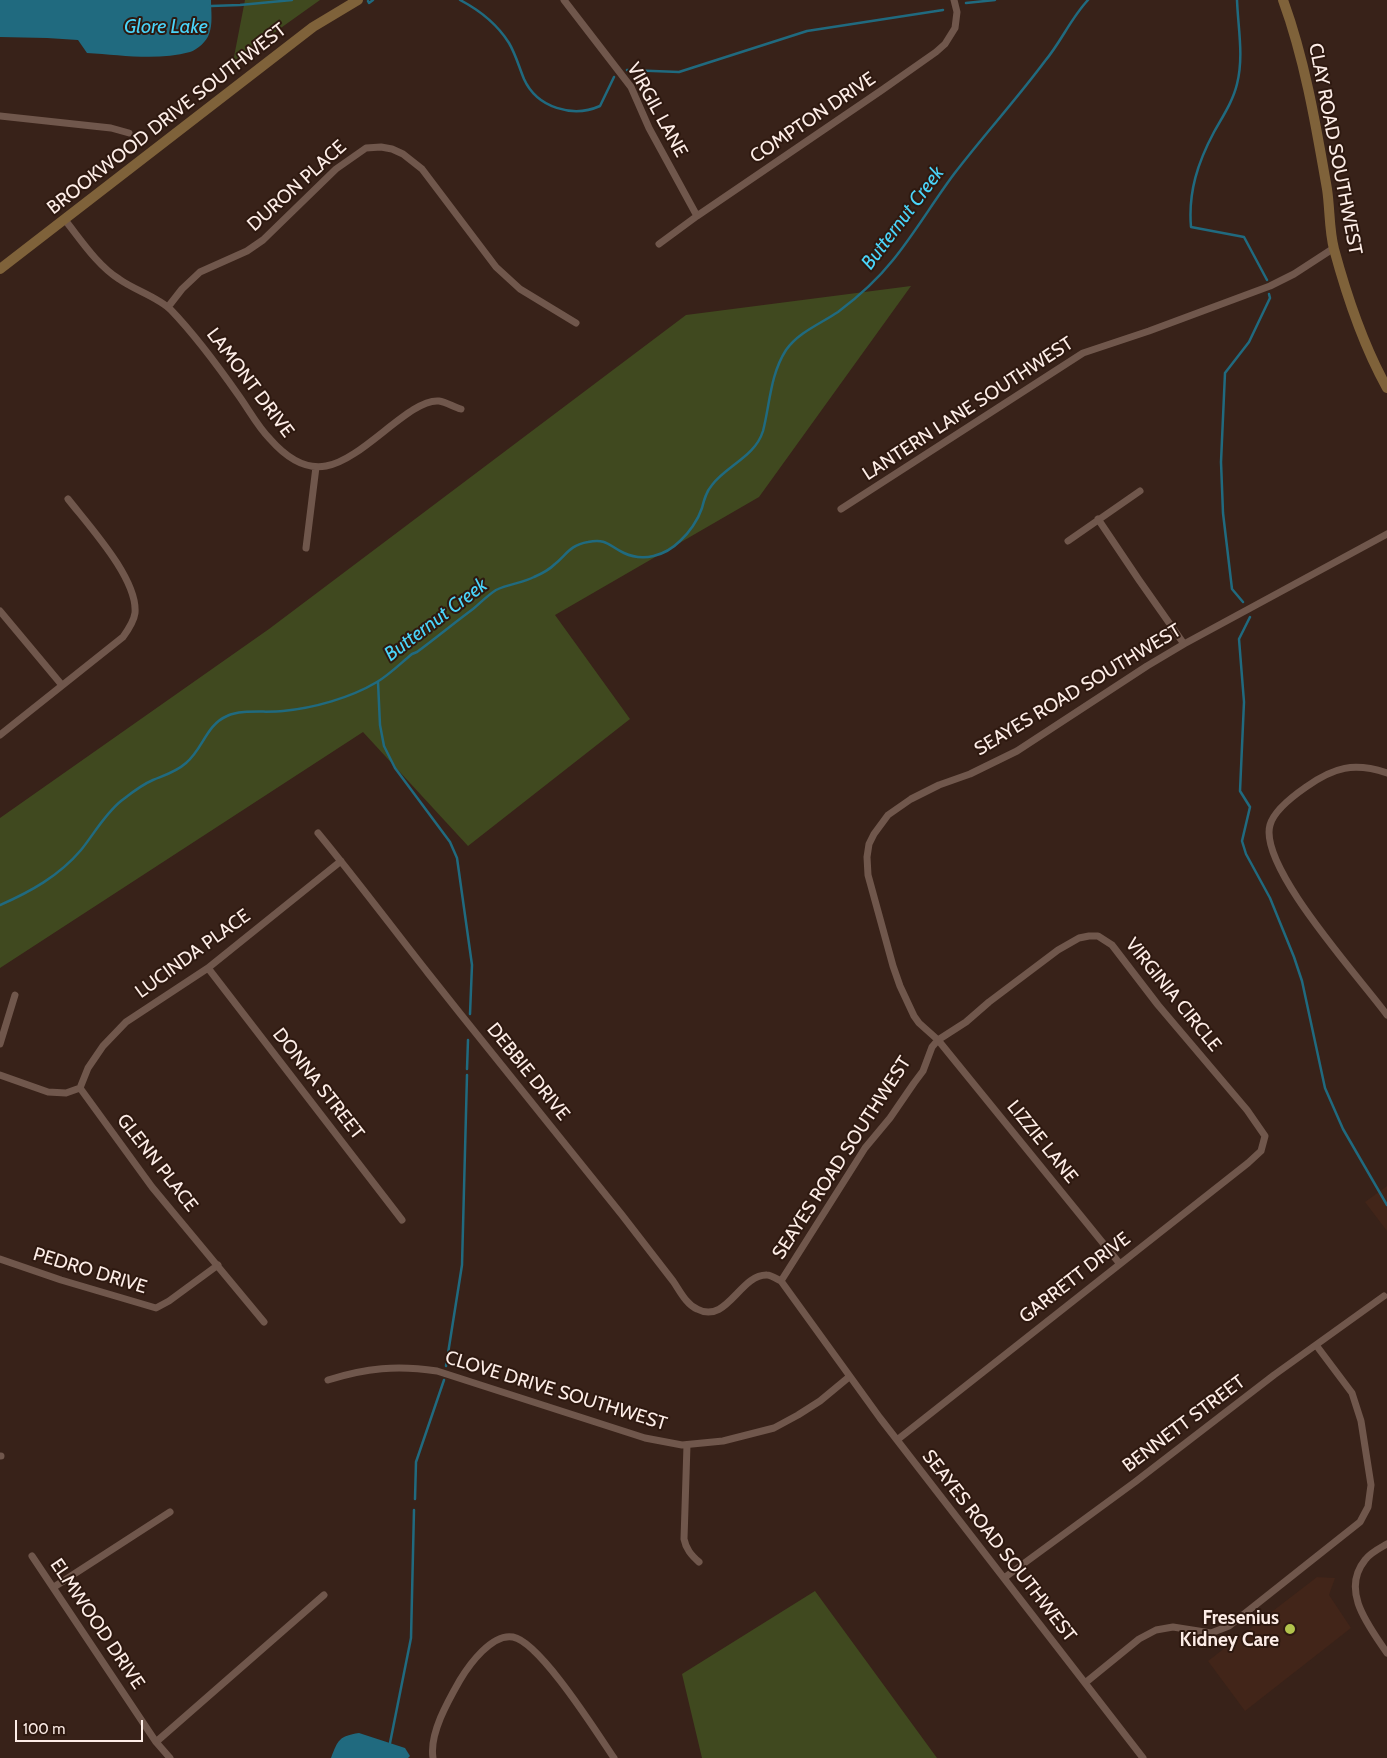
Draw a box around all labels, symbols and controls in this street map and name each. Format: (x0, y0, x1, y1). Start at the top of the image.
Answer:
water label: Glore Lake (124, 15, 208, 39)
street label: BROOKWOOD DRIVE SOUTHWEST (43, 19, 291, 219)
street label: CLAY ROAD SOUTHWEST (1303, 41, 1367, 257)
street label: VIRGIL LANE (622, 59, 692, 161)
street label: COMPTON DRIVE (746, 68, 880, 168)
street label: DURON PLACE (243, 136, 351, 236)
water label: Butternut Creek (856, 162, 950, 274)
street label: LAMONT DRIVE (201, 324, 299, 442)
street label: LANTERN LANE SOUTHWEST (858, 332, 1078, 486)
water label: Butternut Creek (380, 573, 492, 667)
street label: SEAYES ROAD SOUTHWEST (970, 619, 1186, 761)
street label: LUCINDA PLACE (131, 905, 255, 1003)
street label: VIRGINIA CIRCLE (1120, 934, 1226, 1056)
street label: DEBBIE DRIVE (482, 1019, 574, 1125)
street label: DONNA STREET (267, 1024, 369, 1144)
street label: SEAYES ROAD SOUTHWEST (768, 1052, 916, 1264)
street label: LIZZIE LANE (1002, 1096, 1082, 1188)
street label: GLENN PLACE (112, 1110, 202, 1216)
street label: GARRETT DRIVE (1015, 1228, 1135, 1328)
street label: PEDRO DRIVE (30, 1243, 150, 1299)
street label: CLOVE DRIVE SOUTHWEST (442, 1346, 670, 1436)
street label: BENNETT STREET (1118, 1371, 1250, 1477)
street label: SEAYES ROAD SOUTHWEST (917, 1446, 1081, 1646)
street label: ELMWOOD DRIVE (45, 1554, 149, 1694)
place label: Fresenius Kidney Care (1180, 1607, 1279, 1651)
marker: Fresenius Kidney Care (1283, 1622, 1297, 1636)
scale bar (18, 1710, 145, 1742)
text: 100 m (23, 1720, 65, 1738)

